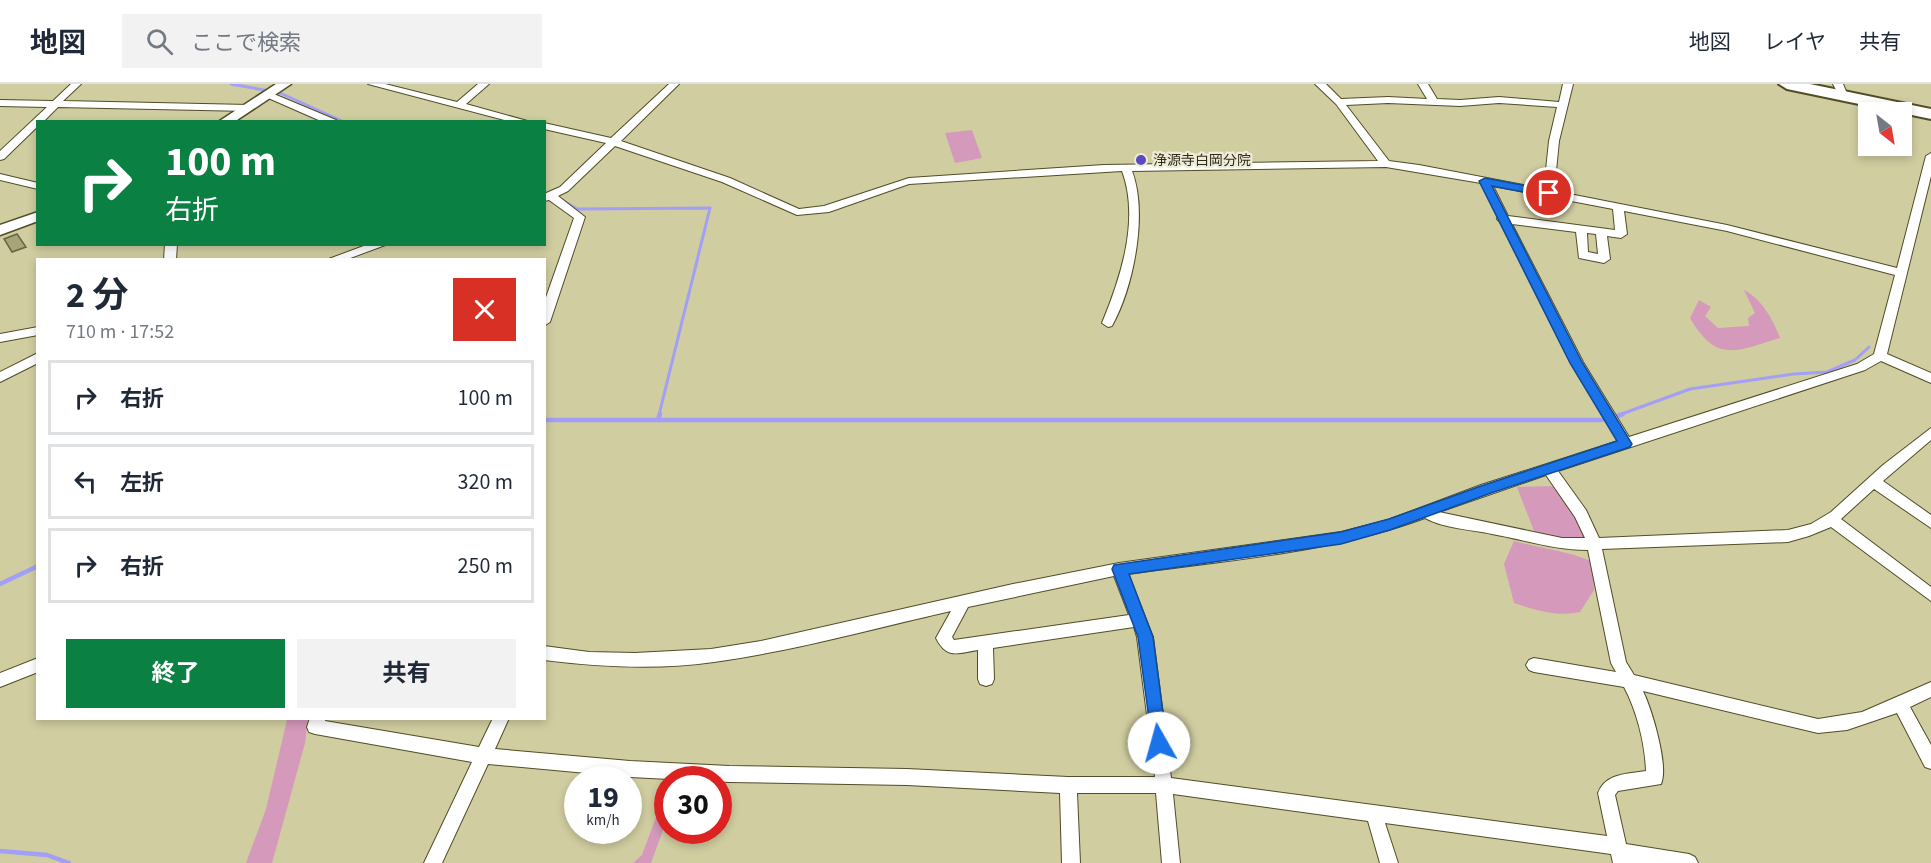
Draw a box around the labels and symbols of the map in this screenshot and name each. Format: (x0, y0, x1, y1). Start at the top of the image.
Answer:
north arrow (1858, 102, 1912, 156)
place label: 浄源寺白岡分院 (1153, 151, 1251, 171)
marker: 浄源寺白岡分院 (1134, 153, 1148, 167)
pin (1523, 167, 1574, 218)
position arrow (1127, 711, 1191, 775)
speed limit sign: 30 (654, 766, 732, 844)

